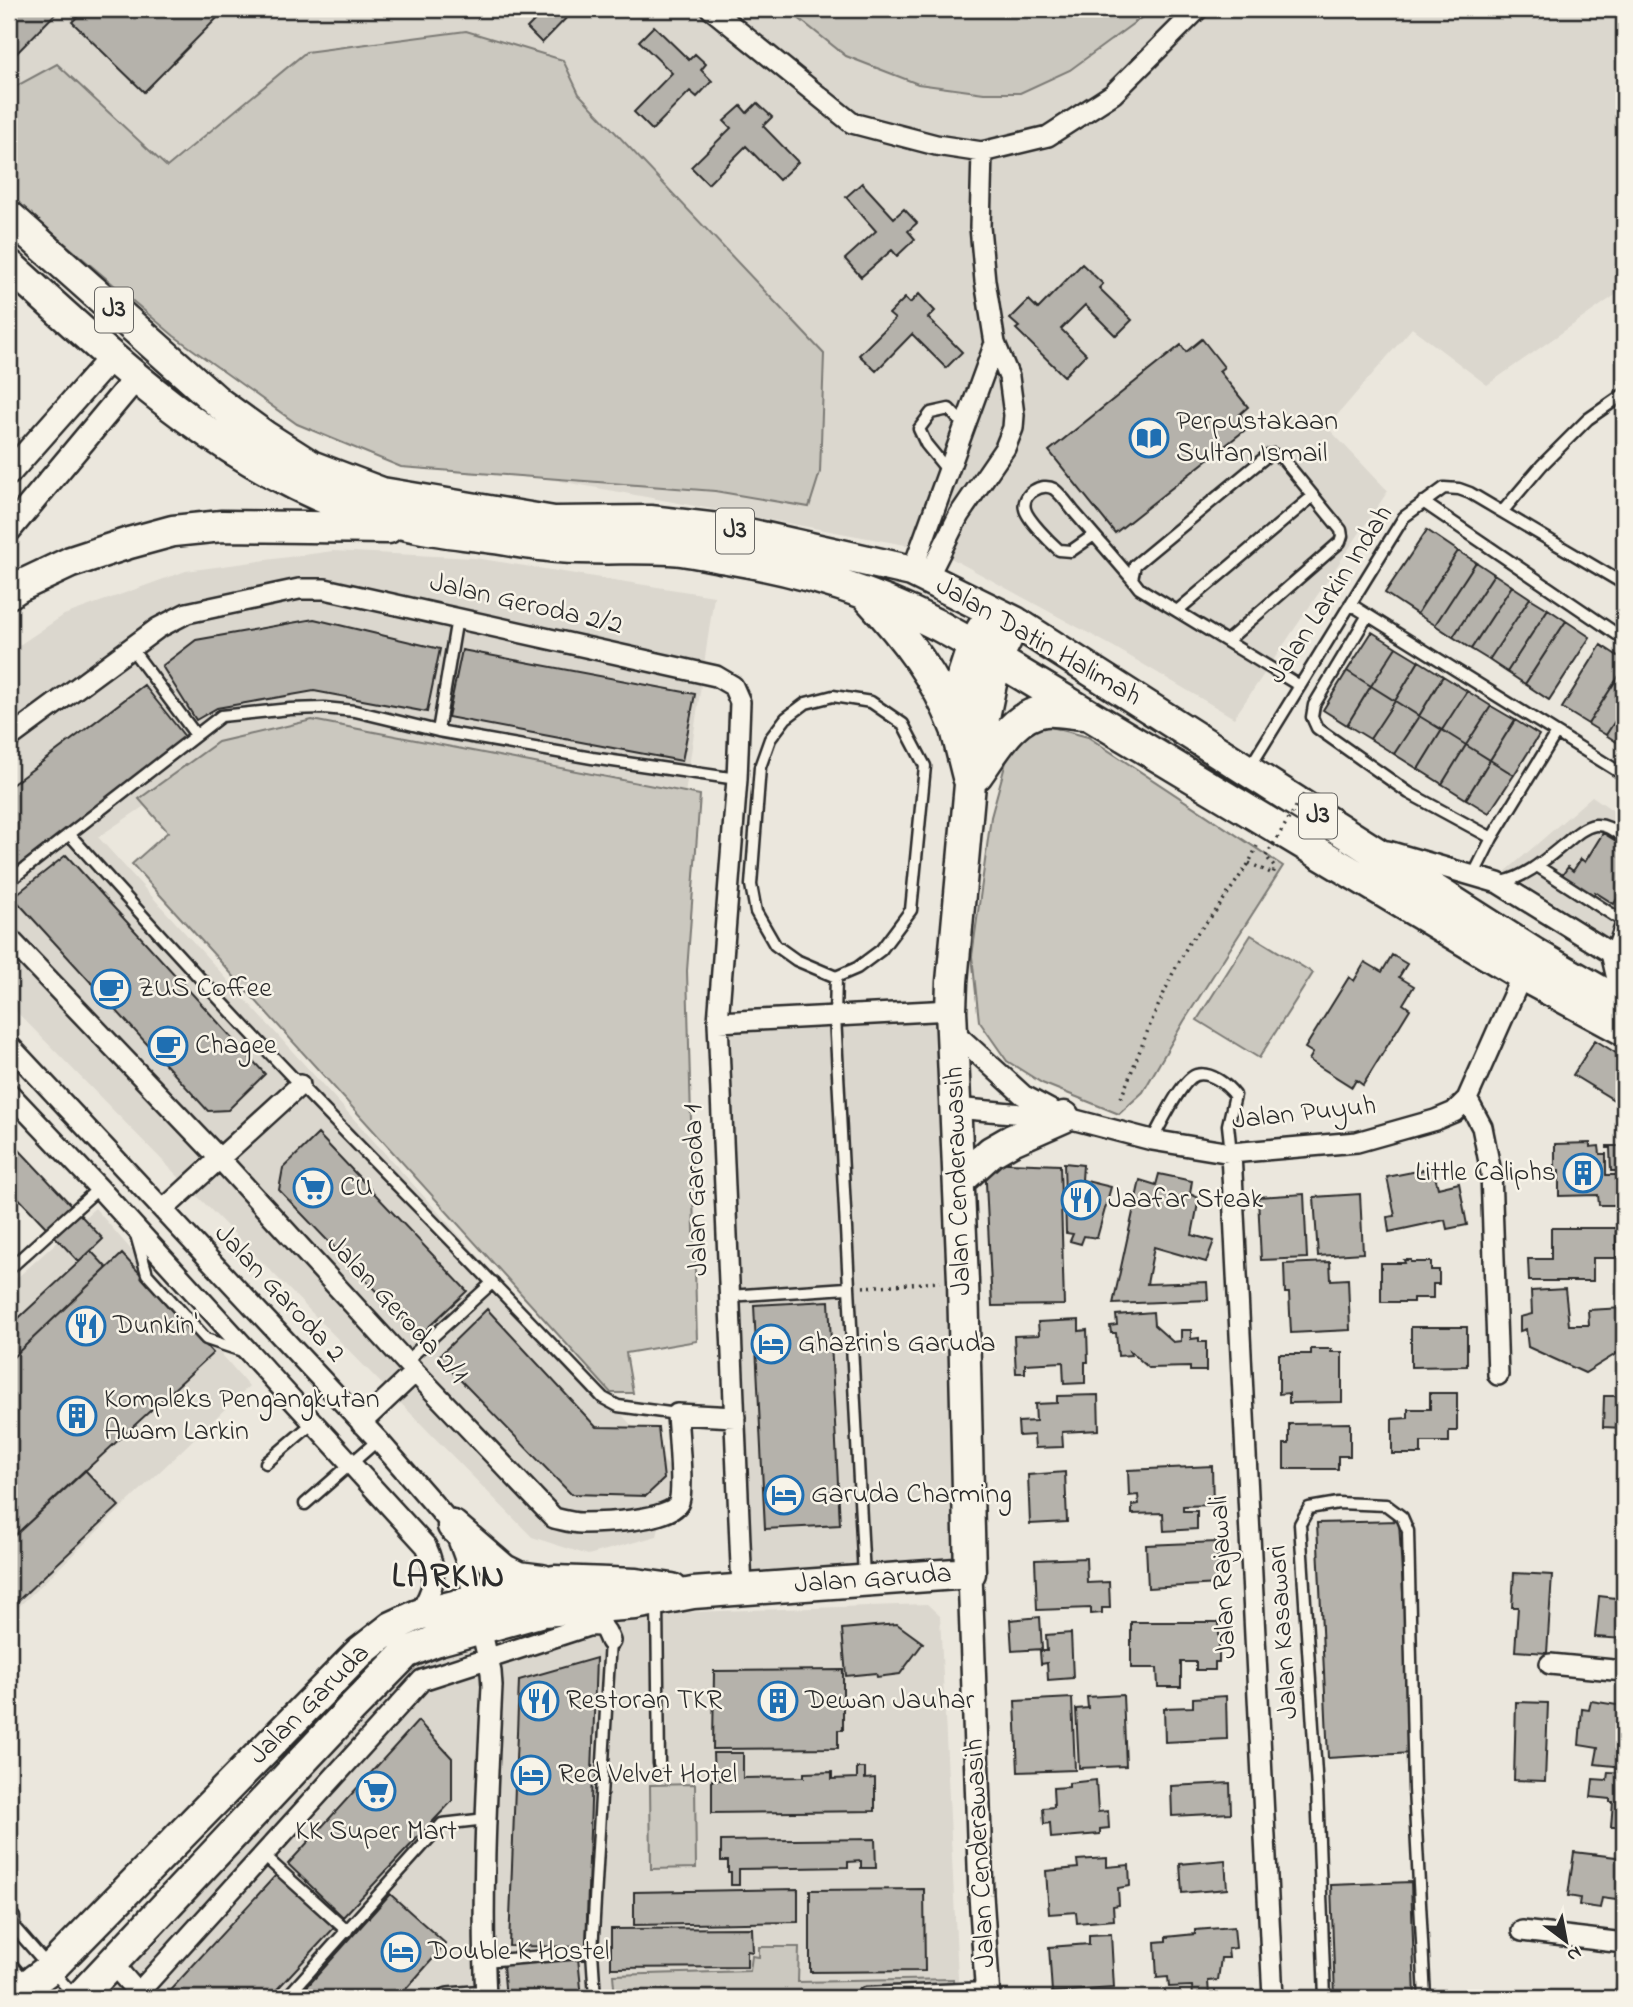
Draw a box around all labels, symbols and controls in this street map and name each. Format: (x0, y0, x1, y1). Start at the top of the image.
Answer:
road number: J3 (95, 288, 133, 332)
place label: Perpustakaan Sultan Ismail (1176, 402, 1338, 475)
library icon: Perpustakaan Sultan Ismail (1128, 417, 1170, 459)
street label: Jalan Larkin Indah (1258, 497, 1404, 693)
road number: J3 (716, 509, 754, 554)
street label: Jalan Geroda 2/2 (425, 563, 627, 647)
street label: Jalan Datin Halimah (927, 566, 1149, 718)
road number: J3 (1299, 794, 1337, 838)
cafe icon: ZUS Coffee (90, 968, 132, 1010)
place label: ZUS Coffee (138, 969, 272, 1010)
cafe icon: Chagee (147, 1025, 189, 1067)
place label: Chagee (195, 1026, 277, 1067)
street label: Jalan Cenderawasih (935, 1066, 983, 1296)
street label: Jalan Puyuh (1230, 1086, 1378, 1142)
street label: Jalan Garoda 1 (674, 1103, 720, 1277)
building icon: Little Caliphs (1562, 1152, 1604, 1194)
place label: Little Caliphs (1415, 1153, 1556, 1194)
supermarket icon: CU (292, 1167, 334, 1209)
place label: CU (340, 1168, 373, 1209)
restaurant icon: Jaafar Steak (1060, 1179, 1102, 1221)
place label: Jaafar Steak (1108, 1180, 1264, 1221)
street label: Jalan Garoda 2 (204, 1215, 354, 1373)
street label: Jalan Geroda 2/1 (315, 1226, 477, 1394)
restaurant icon: Dunkin' (65, 1305, 107, 1347)
place label: Dunkin' (112, 1306, 197, 1347)
hotel icon: Ghazrin's Garuda (750, 1323, 792, 1365)
place label: Ghazrin's Garuda (798, 1324, 996, 1365)
place label: Kompleks Pengangkutan Awam Larkin (104, 1380, 379, 1453)
building icon: Kompleks Pengangkutan Awam Larkin (56, 1395, 98, 1437)
hotel icon: Garuda Charming (763, 1474, 805, 1516)
place label: Garuda Charming (811, 1475, 1012, 1516)
street label: Jalan Rajawali (1199, 1494, 1249, 1660)
street label: Jalan Kasawari (1257, 1543, 1311, 1721)
district label: LARKIN (392, 1552, 506, 1603)
street label: Jalan Garuda (793, 1554, 953, 1606)
street label: Jalan Garuda (240, 1635, 380, 1775)
restaurant icon: Restoran TKR (518, 1680, 560, 1722)
building icon: Dewan Jauhar (757, 1680, 799, 1722)
place label: Restoran TKR (566, 1681, 722, 1722)
place label: Dewan Jauhar (804, 1681, 975, 1722)
street label: Jalan Cenderawasih (955, 1737, 1007, 1969)
hotel icon: Red Velvet Hotel (510, 1754, 552, 1796)
place label: Red Velvet Hotel (558, 1755, 737, 1796)
supermarket icon: KK Super Mart (355, 1770, 397, 1812)
place label: KK Super Mart (295, 1812, 457, 1853)
north arrow (1532, 1906, 1602, 1976)
hotel icon: Double K Hostel (380, 1931, 422, 1973)
place label: Double K Hostel (427, 1932, 610, 1973)
text: N (1561, 1938, 1586, 1968)

